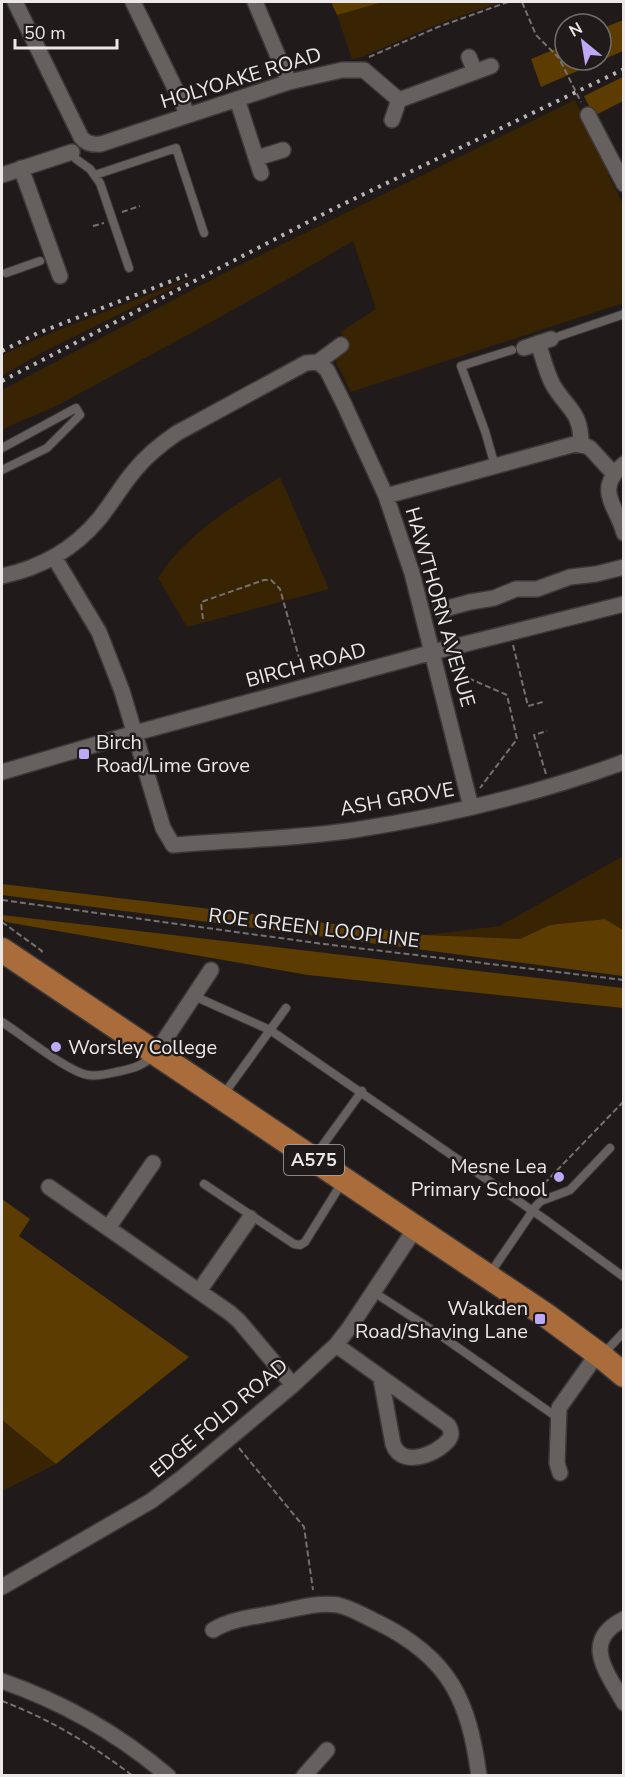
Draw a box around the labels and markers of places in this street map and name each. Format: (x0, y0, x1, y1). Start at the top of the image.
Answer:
place label: Birch Road/Lime Grove (96, 729, 250, 779)
marker: Birch Road/Lime Grove (77, 747, 91, 761)
place label: Worsley College (68, 1034, 217, 1061)
marker: Worsley College (49, 1040, 63, 1054)
place label: Mesne Lea Primary School (411, 1153, 547, 1203)
marker: Mesne Lea Primary School (552, 1170, 566, 1184)
place label: Walkden Road/Shaving Lane (355, 1295, 528, 1345)
marker: Walkden Road/Shaving Lane (533, 1312, 547, 1326)

